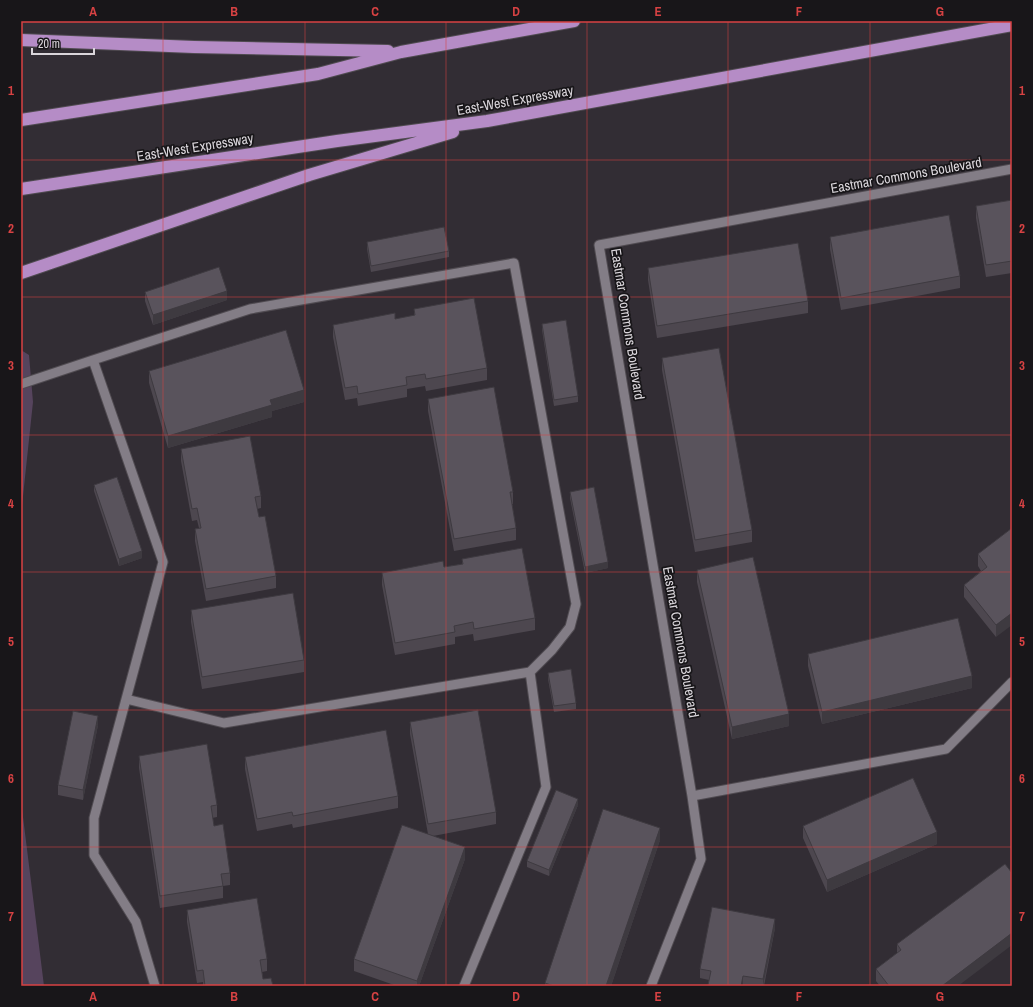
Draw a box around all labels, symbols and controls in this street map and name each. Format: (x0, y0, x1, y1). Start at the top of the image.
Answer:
text: A (89, 3, 97, 20)
text: B (230, 3, 238, 20)
text: C (371, 3, 379, 20)
text: D (512, 3, 520, 20)
text: E (654, 3, 662, 20)
text: F (796, 3, 803, 20)
text: G (936, 3, 944, 20)
scale bar (32, 30, 94, 56)
text: 20 m (38, 36, 60, 52)
street label: East-West Expressway (455, 81, 575, 119)
text: 1 (8, 82, 14, 99)
text: 1 (1019, 82, 1025, 99)
street label: East-West Expressway (135, 129, 255, 165)
street label: Eastmar Commons Boulevard (829, 153, 983, 197)
text: 2 (8, 220, 14, 237)
text: 2 (1019, 220, 1025, 237)
street label: Eastmar Commons Boulevard (607, 247, 649, 401)
text: 3 (8, 357, 14, 374)
text: 3 (1019, 357, 1025, 374)
text: 4 (8, 495, 14, 512)
text: 4 (1019, 495, 1025, 512)
street label: Eastmar Commons Boulevard (659, 565, 703, 719)
text: 5 (8, 633, 14, 650)
text: 5 (1019, 633, 1025, 650)
text: 6 (8, 770, 14, 787)
text: 6 (1019, 770, 1025, 787)
text: 7 (8, 908, 14, 925)
text: 7 (1019, 908, 1025, 925)
text: A (89, 988, 97, 1005)
text: B (230, 988, 238, 1005)
text: C (371, 988, 379, 1005)
text: D (512, 988, 520, 1005)
text: E (654, 988, 662, 1005)
text: F (796, 988, 803, 1005)
text: G (936, 988, 944, 1005)

